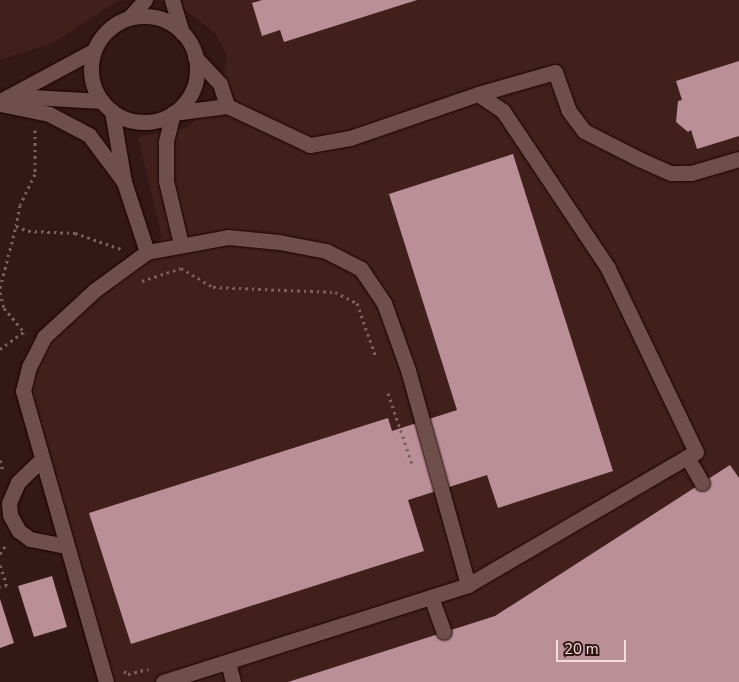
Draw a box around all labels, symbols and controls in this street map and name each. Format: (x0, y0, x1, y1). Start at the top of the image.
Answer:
scale bar (559, 630, 629, 662)
text: 20 m (564, 639, 599, 659)

